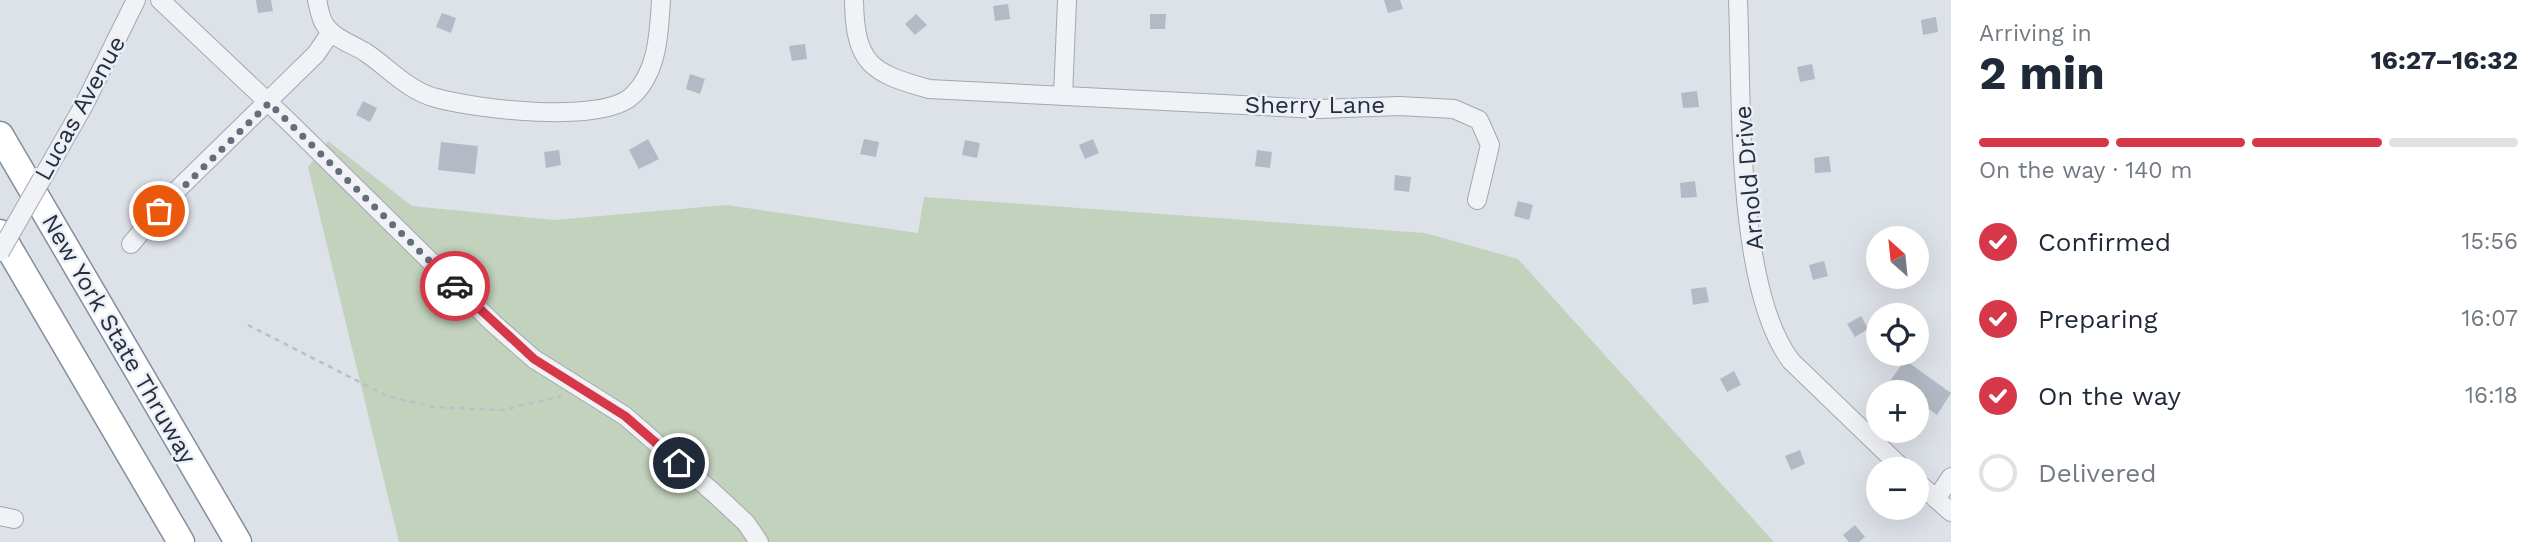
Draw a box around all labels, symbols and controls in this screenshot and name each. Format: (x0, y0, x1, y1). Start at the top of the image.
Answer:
text: Arriving in (1979, 20, 2092, 47)
street label: Lucas Avenue (29, 31, 131, 185)
text: 16:27–16:32 (2371, 45, 2518, 75)
text: 2 min (1979, 46, 2105, 100)
street label: Sherry Lane (1245, 91, 1385, 119)
street label: Arnold Drive (1729, 104, 1769, 252)
text: On the way · 140 m (1979, 157, 2192, 184)
pin (129, 181, 189, 241)
icon: bag (140, 192, 178, 230)
street label: New York State Thruway (36, 209, 202, 469)
icon: check (1979, 223, 2017, 261)
north arrow (1866, 226, 1928, 289)
map controls (1866, 226, 1929, 520)
text: Confirmed (2038, 227, 2171, 257)
text: 15:56 (2461, 228, 2518, 255)
courier (420, 251, 490, 321)
icon: car (436, 267, 474, 305)
icon: check (1979, 300, 2017, 338)
button: locate (1866, 303, 1929, 366)
text: Preparing (2038, 304, 2158, 334)
text: 16:07 (2461, 305, 2518, 332)
icon: check (1979, 377, 2017, 415)
button: + (1866, 380, 1929, 443)
text: On the way (2038, 381, 2181, 411)
text: 16:18 (2465, 382, 2518, 409)
pin (649, 433, 709, 493)
icon: home (660, 444, 698, 482)
button: − (1866, 457, 1929, 520)
text: Delivered (2038, 458, 2157, 488)

